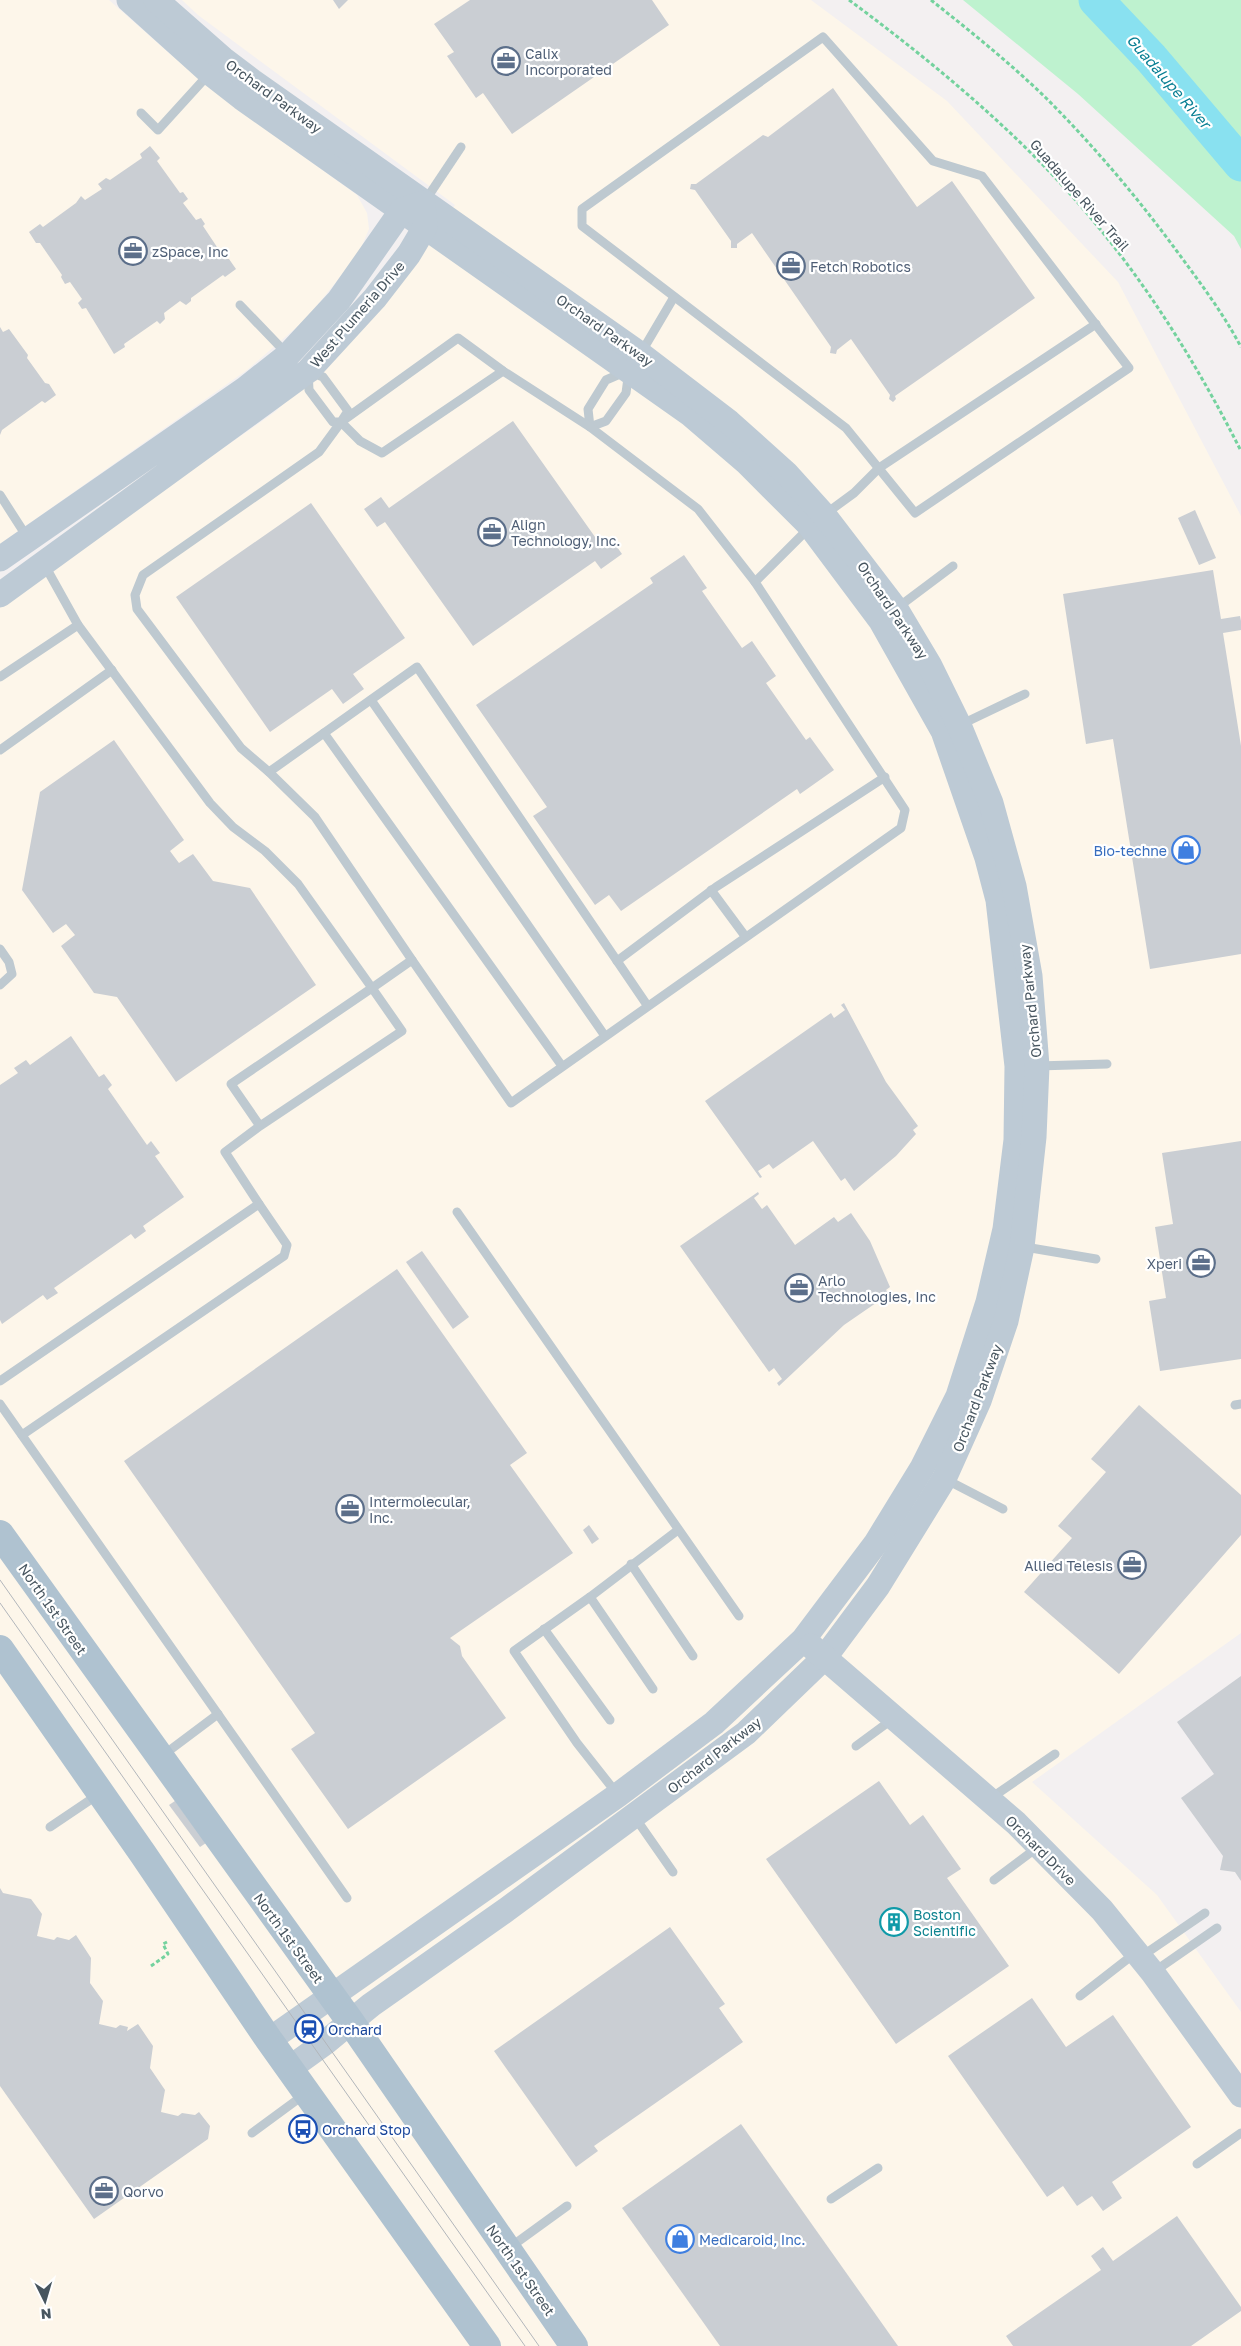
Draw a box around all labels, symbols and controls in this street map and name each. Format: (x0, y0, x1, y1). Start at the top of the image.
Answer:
water label: Guadalupe River (1123, 30, 1216, 133)
place label: Calix Incorporated (525, 45, 612, 78)
office icon: Calix Incorporated (491, 46, 521, 76)
street label: Orchard Parkway (223, 56, 325, 137)
street label: Guadalupe River Trail (1027, 136, 1133, 254)
office icon: zSpace, Inc (118, 236, 148, 266)
place label: zSpace, Inc (152, 243, 229, 260)
office icon: Fetch Robotics (776, 251, 806, 281)
street label: West Plumeria Drive (306, 257, 408, 371)
place label: Fetch Robotics (810, 258, 911, 275)
street label: Orchard Parkway (553, 290, 657, 370)
place label: Align Technology, Inc. (511, 516, 620, 549)
office icon: Align Technology, Inc. (477, 517, 507, 547)
street label: Orchard Parkway (854, 558, 932, 662)
shop icon: Bio-techne (1171, 835, 1201, 865)
place label: Bio-techne (1093, 842, 1167, 859)
street label: Orchard Parkway (1016, 943, 1044, 1059)
office icon: Xperi (1186, 1248, 1216, 1278)
place label: Xperi (1147, 1255, 1182, 1272)
place label: Arlo Technologies, Inc (818, 1272, 936, 1305)
office icon: Arlo Technologies, Inc (784, 1273, 814, 1303)
street label: Orchard Parkway (949, 1341, 1005, 1454)
place label: Intermolecular, Inc. (369, 1493, 471, 1526)
office icon: Intermolecular, Inc. (335, 1494, 365, 1524)
office icon: Allied Telesis (1117, 1550, 1147, 1580)
place label: Allied Telesis (1024, 1557, 1113, 1574)
street label: North 1st Street (15, 1560, 91, 1658)
street label: Orchard Parkway (664, 1713, 764, 1797)
street label: Orchard Drive (1002, 1811, 1080, 1889)
street label: North 1st Street (251, 1890, 327, 1986)
place label: Boston Scientific (913, 1906, 976, 1939)
building icon: Boston Scientific (879, 1907, 909, 1937)
station icon: Orchard (294, 2014, 324, 2044)
place label: Orchard (328, 2021, 382, 2038)
bus stop icon: Orchard Stop (288, 2114, 318, 2144)
place label: Orchard Stop (322, 2121, 411, 2138)
office icon: Qorvo (89, 2176, 119, 2206)
place label: Qorvo (123, 2183, 164, 2200)
street label: North 1st Street (483, 2221, 559, 2319)
shop icon: Medicaroid, Inc. (665, 2224, 695, 2254)
place label: Medicaroid, Inc. (699, 2231, 805, 2248)
north arrow (20, 2276, 70, 2326)
text: N (40, 2306, 52, 2323)

